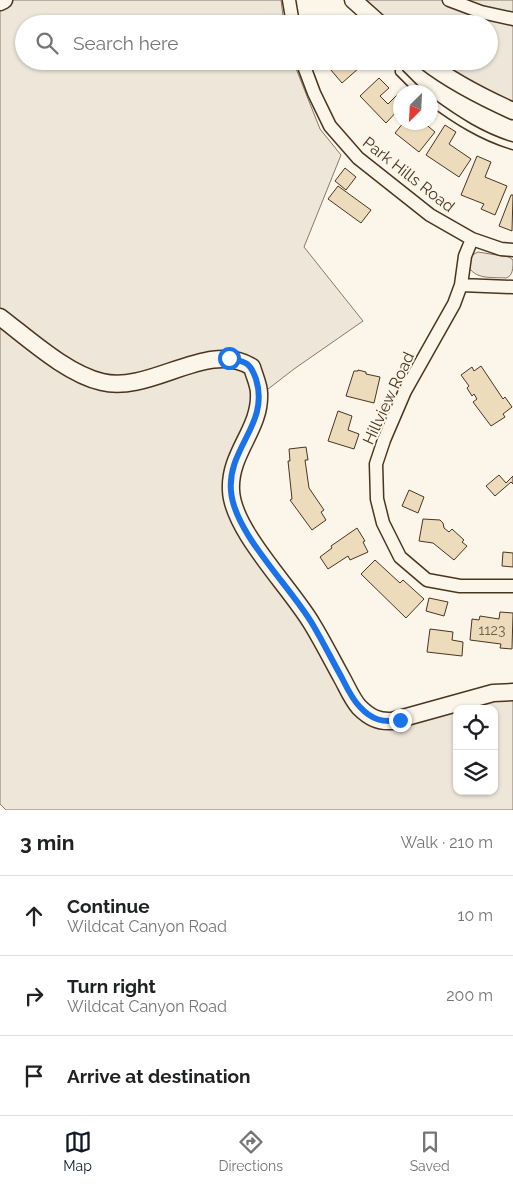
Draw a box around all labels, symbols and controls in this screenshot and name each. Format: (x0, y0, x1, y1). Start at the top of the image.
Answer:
search box (15, 15, 498, 70)
icon: search (33, 29, 61, 57)
text: Search here (73, 32, 179, 54)
north arrow (393, 85, 438, 130)
street label: Park Hills Road (359, 133, 458, 216)
route start (218, 347, 241, 370)
street label: Hillview Road (359, 349, 418, 448)
house number: 1123 (479, 622, 505, 638)
map controls (453, 705, 498, 795)
button: locate (453, 705, 498, 750)
route end (389, 709, 412, 732)
button: layers (453, 750, 498, 795)
text: 3 min (20, 830, 74, 855)
text: Walk · 210 m (401, 833, 493, 852)
text: Continue (67, 895, 150, 917)
icon: ahead (20, 902, 48, 930)
text: 10 m (458, 906, 493, 925)
text: Wildcat Canyon Road (67, 917, 227, 936)
text: Turn right (67, 975, 156, 997)
icon: right (20, 982, 48, 1010)
text: 200 m (446, 986, 493, 1005)
text: Wildcat Canyon Road (67, 997, 227, 1016)
icon: arrive (20, 1062, 48, 1090)
text: Arrive at destination (67, 1065, 251, 1087)
tab: Map (63, 1128, 92, 1174)
tab: Directions (218, 1128, 283, 1174)
tab: Saved (410, 1128, 450, 1174)

